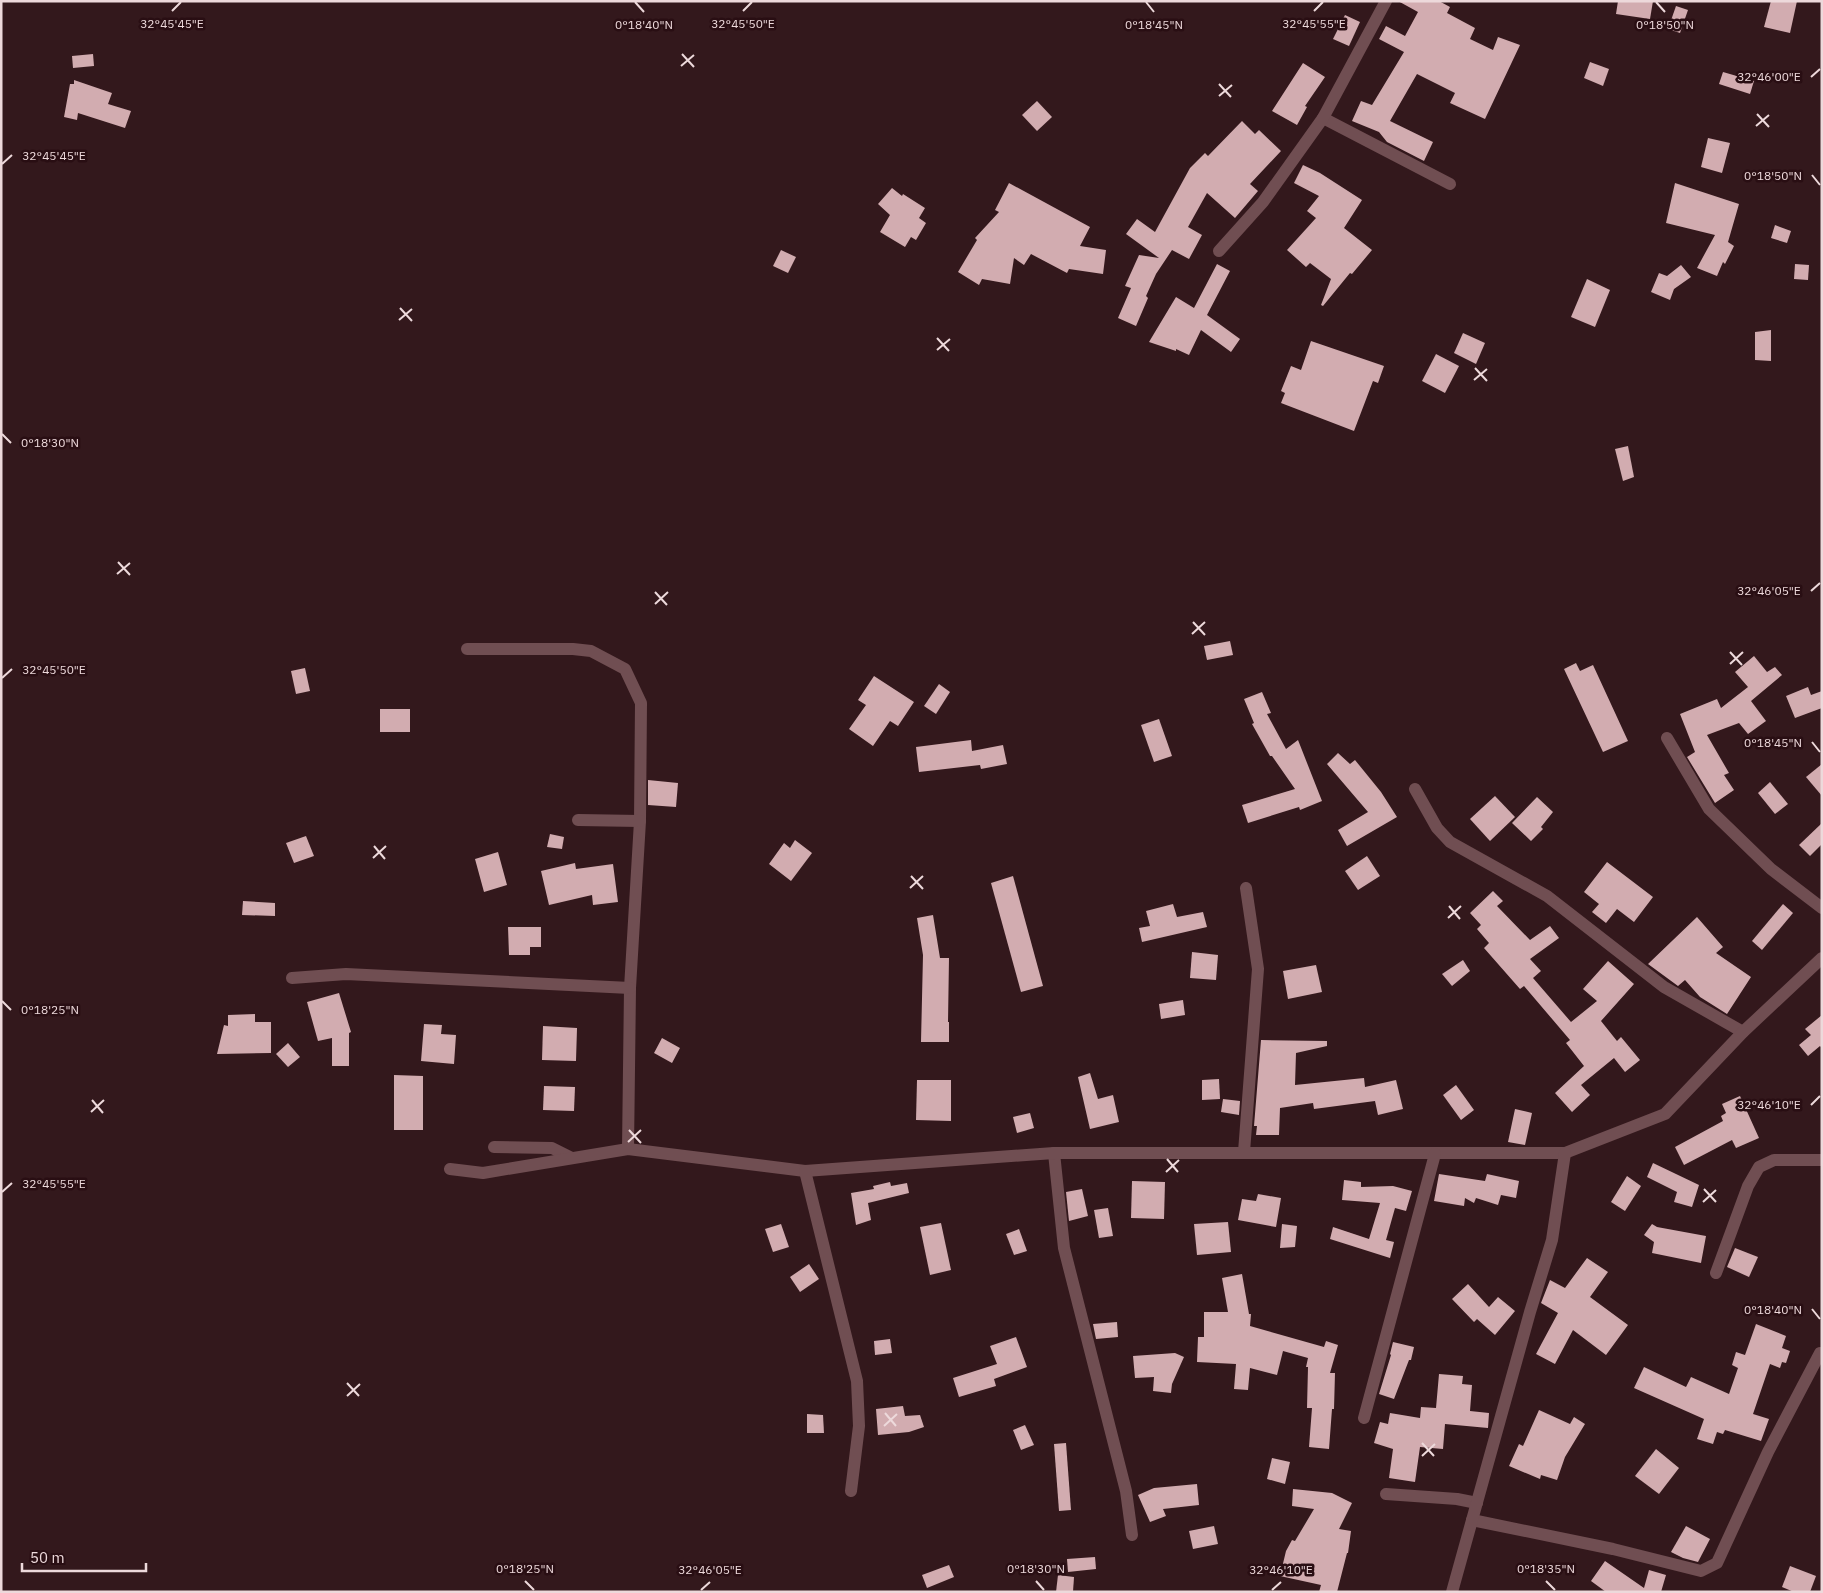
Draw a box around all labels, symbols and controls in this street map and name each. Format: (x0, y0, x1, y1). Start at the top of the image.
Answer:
text: 32°45'45"E (140, 16, 204, 31)
text: 32°45'50"E (711, 16, 775, 31)
text: 32°45'55"E (1282, 16, 1346, 31)
text: 0°18'40"N (615, 17, 673, 32)
text: 0°18'45"N (1125, 17, 1183, 32)
text: 0°18'50"N (1636, 17, 1694, 32)
text: 32°46'00"E (1737, 69, 1801, 84)
text: 32°45'45"E (22, 148, 86, 163)
text: 0°18'50"N (1744, 168, 1802, 183)
text: 0°18'30"N (21, 435, 79, 450)
text: 32°46'05"E (1737, 583, 1801, 598)
text: 32°45'50"E (22, 662, 86, 677)
text: 0°18'45"N (1744, 735, 1802, 750)
text: 0°18'25"N (21, 1002, 79, 1017)
text: 32°46'10"E (1737, 1097, 1801, 1112)
text: 32°45'55"E (22, 1176, 86, 1191)
text: 0°18'40"N (1744, 1302, 1802, 1317)
scale bar (22, 1540, 146, 1572)
text: 50 m (30, 1548, 65, 1567)
text: 0°18'25"N (496, 1561, 554, 1576)
text: 0°18'30"N (1007, 1561, 1065, 1576)
text: 0°18'35"N (1517, 1561, 1575, 1576)
text: 32°46'05"E (678, 1562, 742, 1577)
text: 32°46'10"E (1249, 1562, 1313, 1577)

